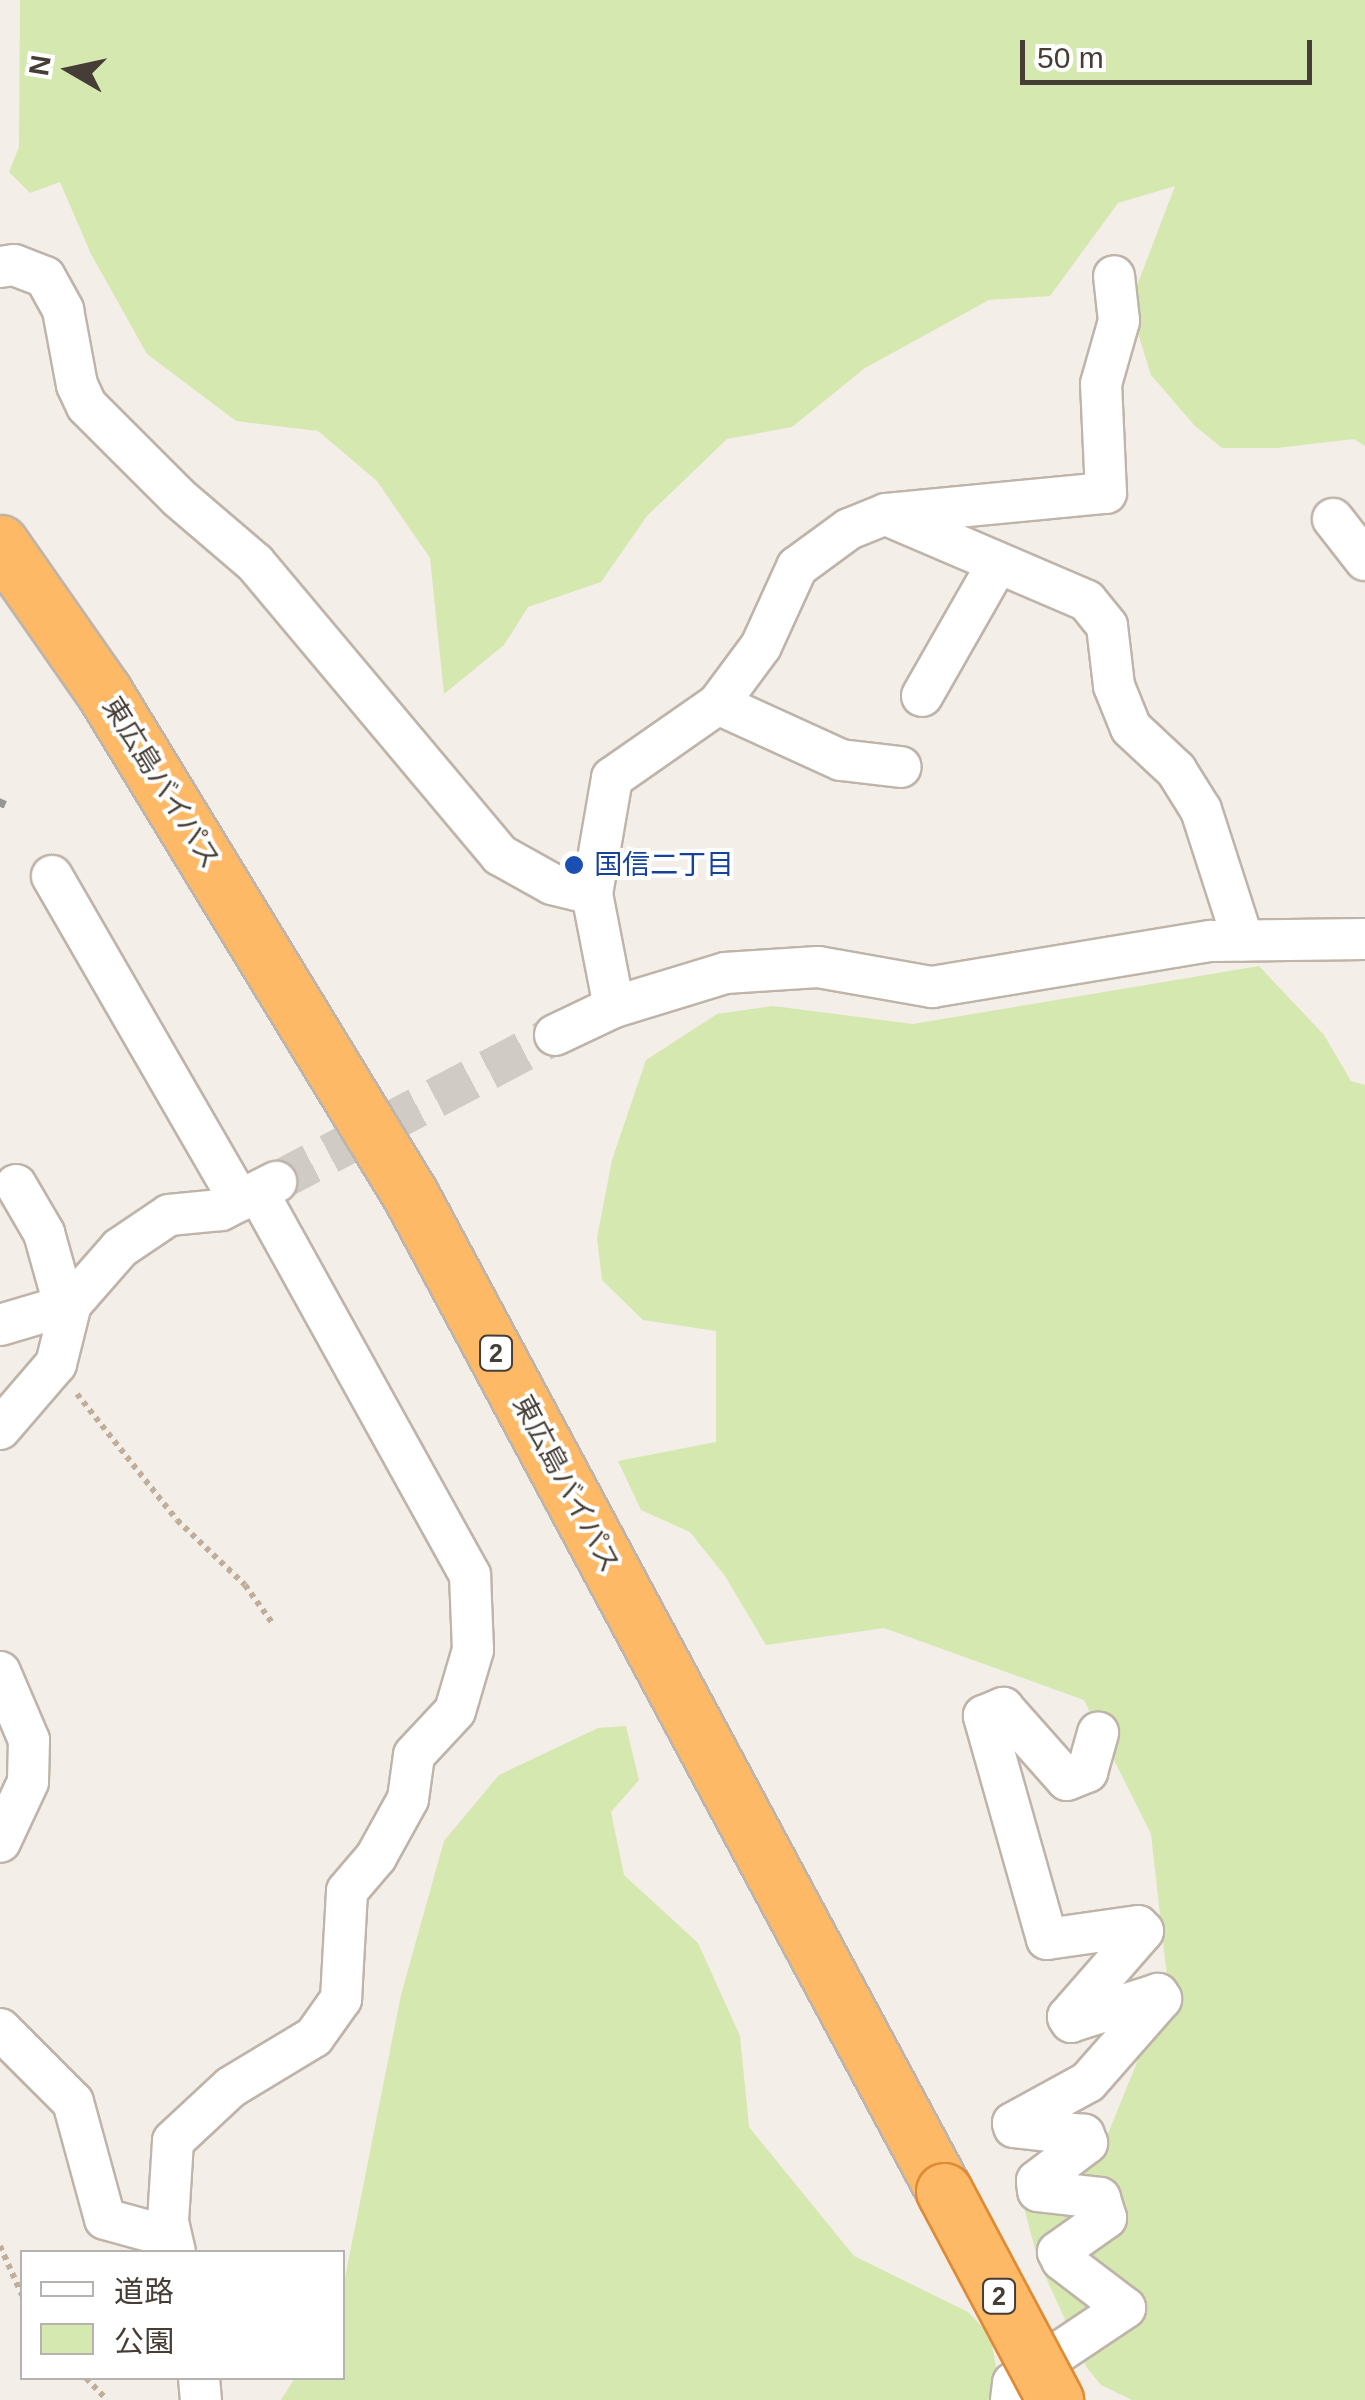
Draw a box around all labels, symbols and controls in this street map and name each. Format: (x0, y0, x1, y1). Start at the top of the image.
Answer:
north arrow (20, 20, 120, 120)
scale bar (1025, 20, 1318, 82)
text: 50 m (1037, 41, 1104, 74)
text: N (23, 53, 57, 78)
street label: 東広島バイパス (95, 691, 227, 875)
place label: 国信二丁目 (594, 848, 734, 882)
marker: 国信二丁目 (563, 854, 585, 876)
road number: 2 (478, 1333, 514, 1373)
street label: 東広島バイパス (505, 1390, 627, 1578)
legend (20, 2250, 345, 2380)
text: 道路 (114, 2275, 174, 2308)
road number: 2 (982, 2276, 1016, 2316)
text: 公園 (114, 2325, 174, 2358)

